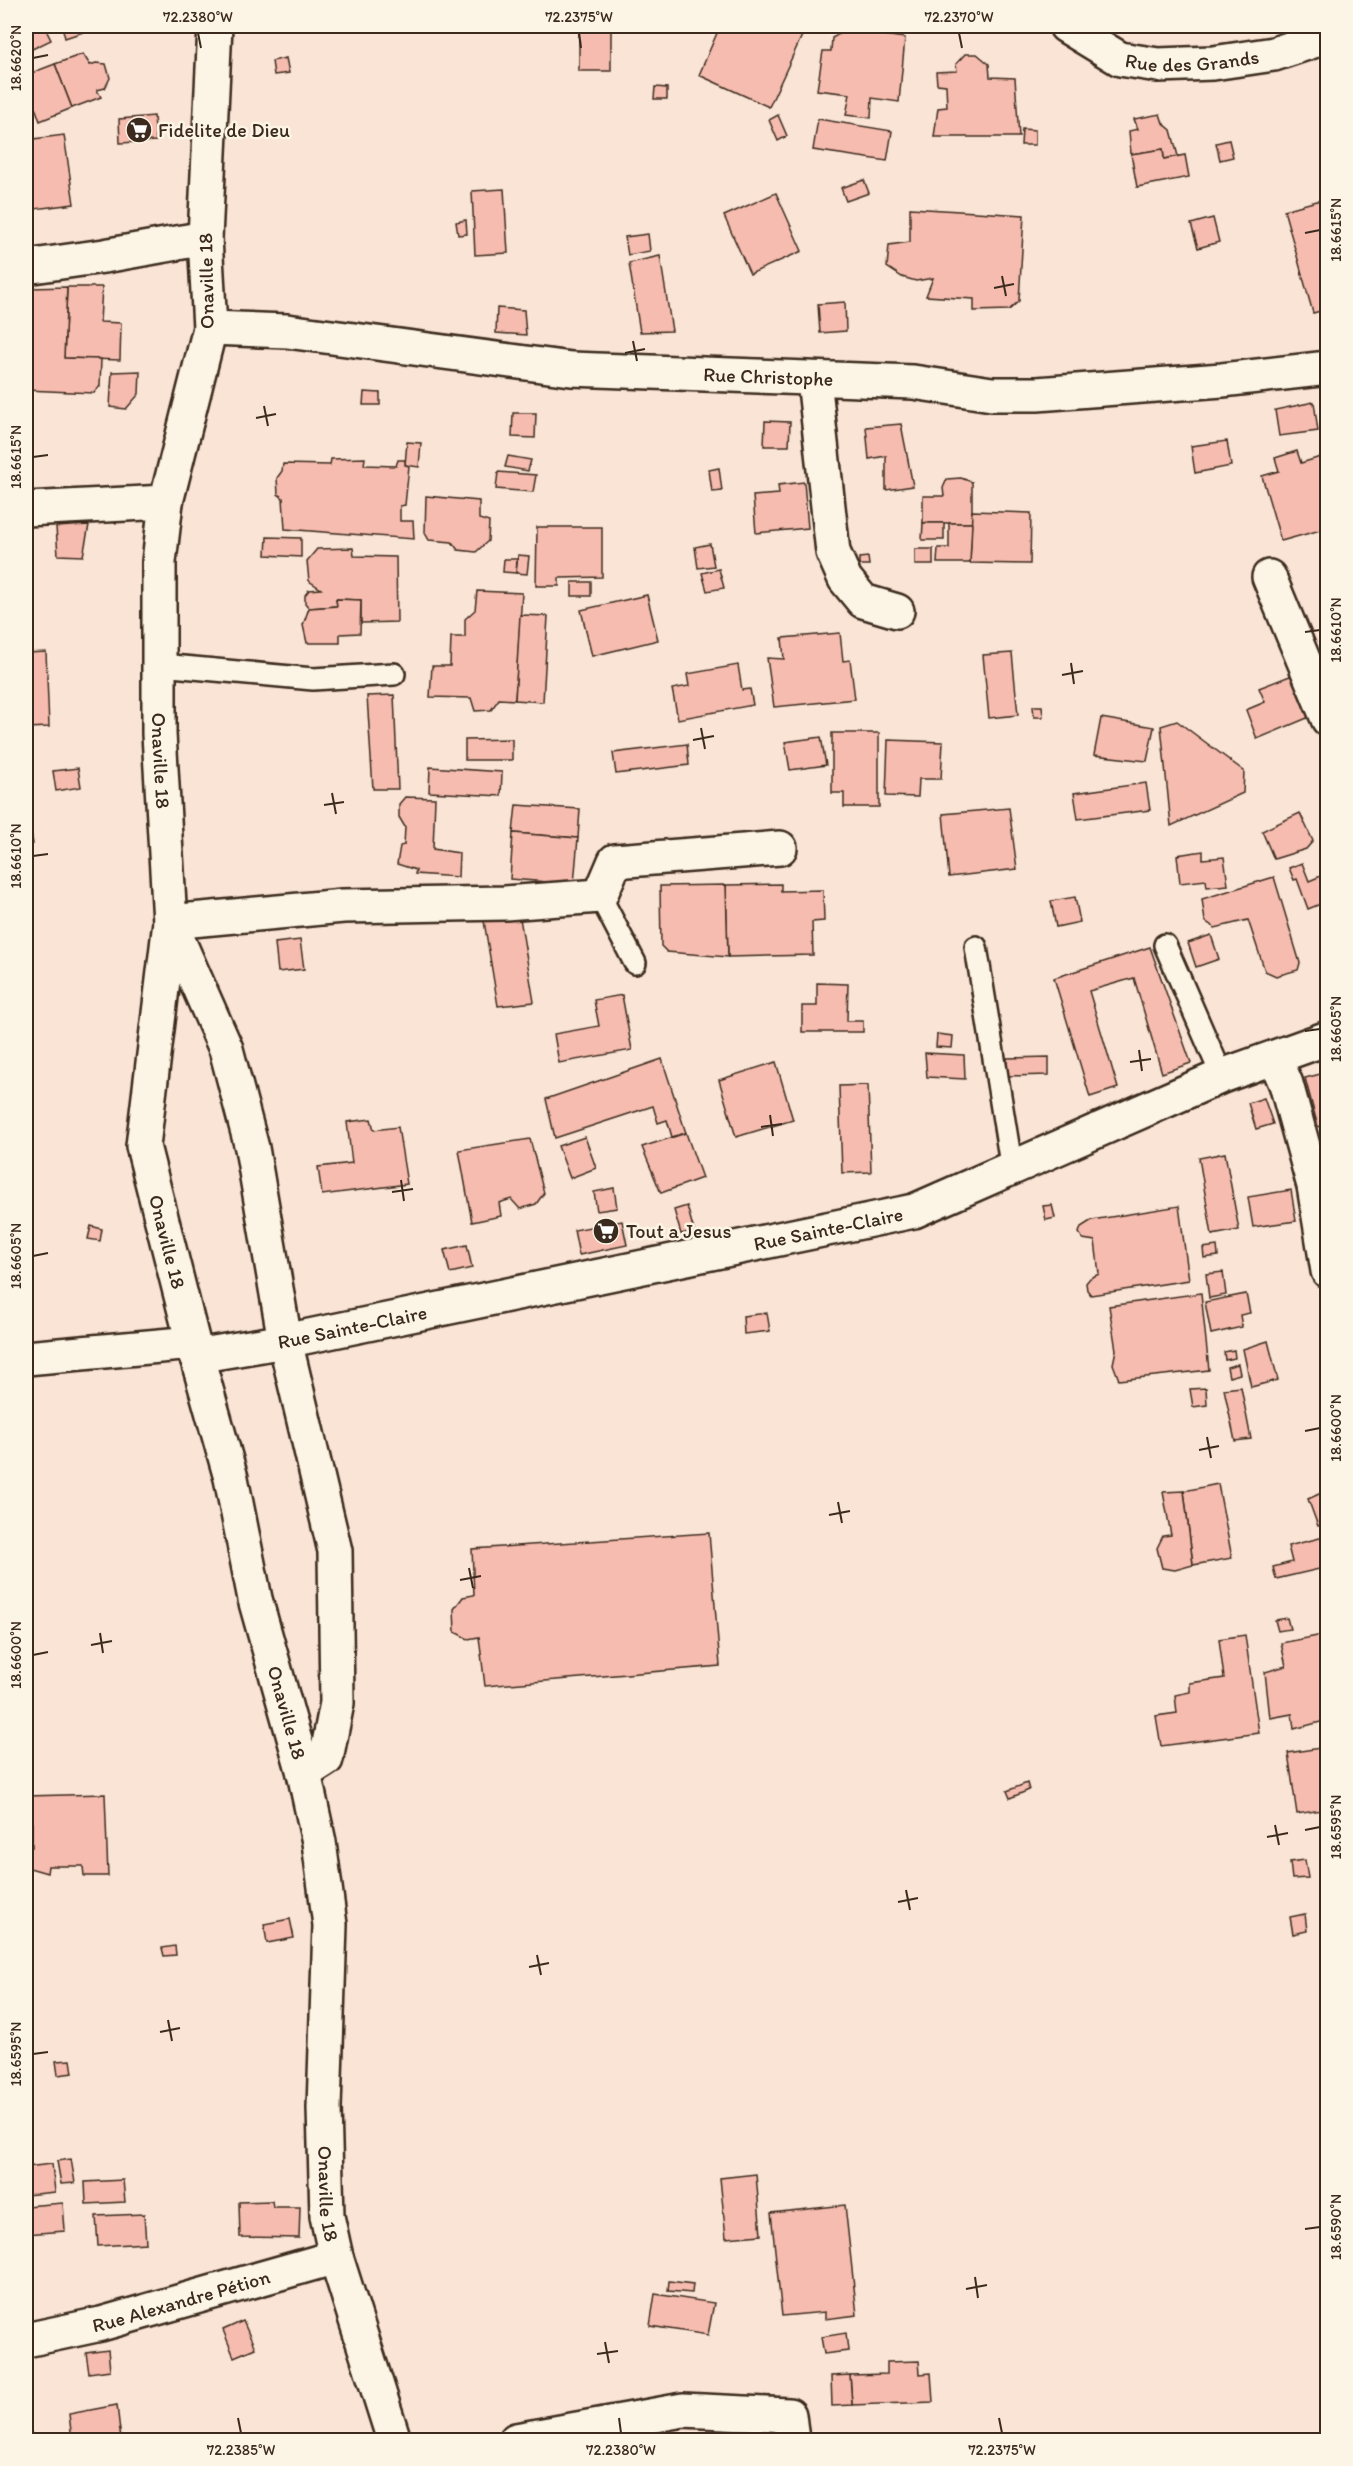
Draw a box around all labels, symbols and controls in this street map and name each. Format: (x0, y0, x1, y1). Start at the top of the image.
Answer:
text: 72.2380°W (163, 8, 233, 26)
text: 72.2375°W (545, 8, 613, 26)
text: 72.2370°W (924, 8, 994, 26)
text: 18.6620°N (7, 25, 25, 91)
street label: Rue des Grands (1124, 44, 1261, 77)
supermarket icon: Fidelite de Dieu (124, 115, 154, 145)
place label: Fidelite de Dieu (158, 118, 290, 142)
text: 18.6615°N (1327, 198, 1345, 262)
street label: Onaville 18 (193, 233, 219, 329)
street label: Rue Christophe (703, 362, 834, 391)
text: 18.6615°N (7, 425, 25, 489)
text: 18.6610°N (1327, 597, 1345, 663)
street label: Onaville 18 (147, 713, 175, 810)
text: 18.6610°N (7, 823, 25, 889)
text: 18.6605°N (1327, 996, 1345, 1062)
street label: Onaville 18 (144, 1192, 191, 1291)
street label: Rue Sainte-Claire (752, 1202, 905, 1256)
supermarket icon: Tout a Jesus (591, 1216, 621, 1246)
place label: Tout a Jesus (626, 1219, 731, 1243)
text: 18.6605°N (7, 1223, 25, 1289)
street label: Rue Sainte-Claire (276, 1300, 429, 1354)
text: 18.6600°N (1327, 1394, 1345, 1462)
text: 18.6600°N (7, 1621, 25, 1689)
street label: Onaville 18 (262, 1663, 312, 1762)
text: 18.6595°N (1327, 1795, 1345, 1859)
text: 18.6595°N (7, 2022, 25, 2086)
street label: Onaville 18 (313, 2145, 344, 2244)
text: 18.6590°N (1327, 2194, 1345, 2260)
street label: Rue Alexandre Pétion (90, 2264, 273, 2338)
text: 72.2385°W (207, 2441, 275, 2459)
text: 72.2380°W (586, 2441, 656, 2459)
text: 72.2375°W (968, 2441, 1036, 2459)

